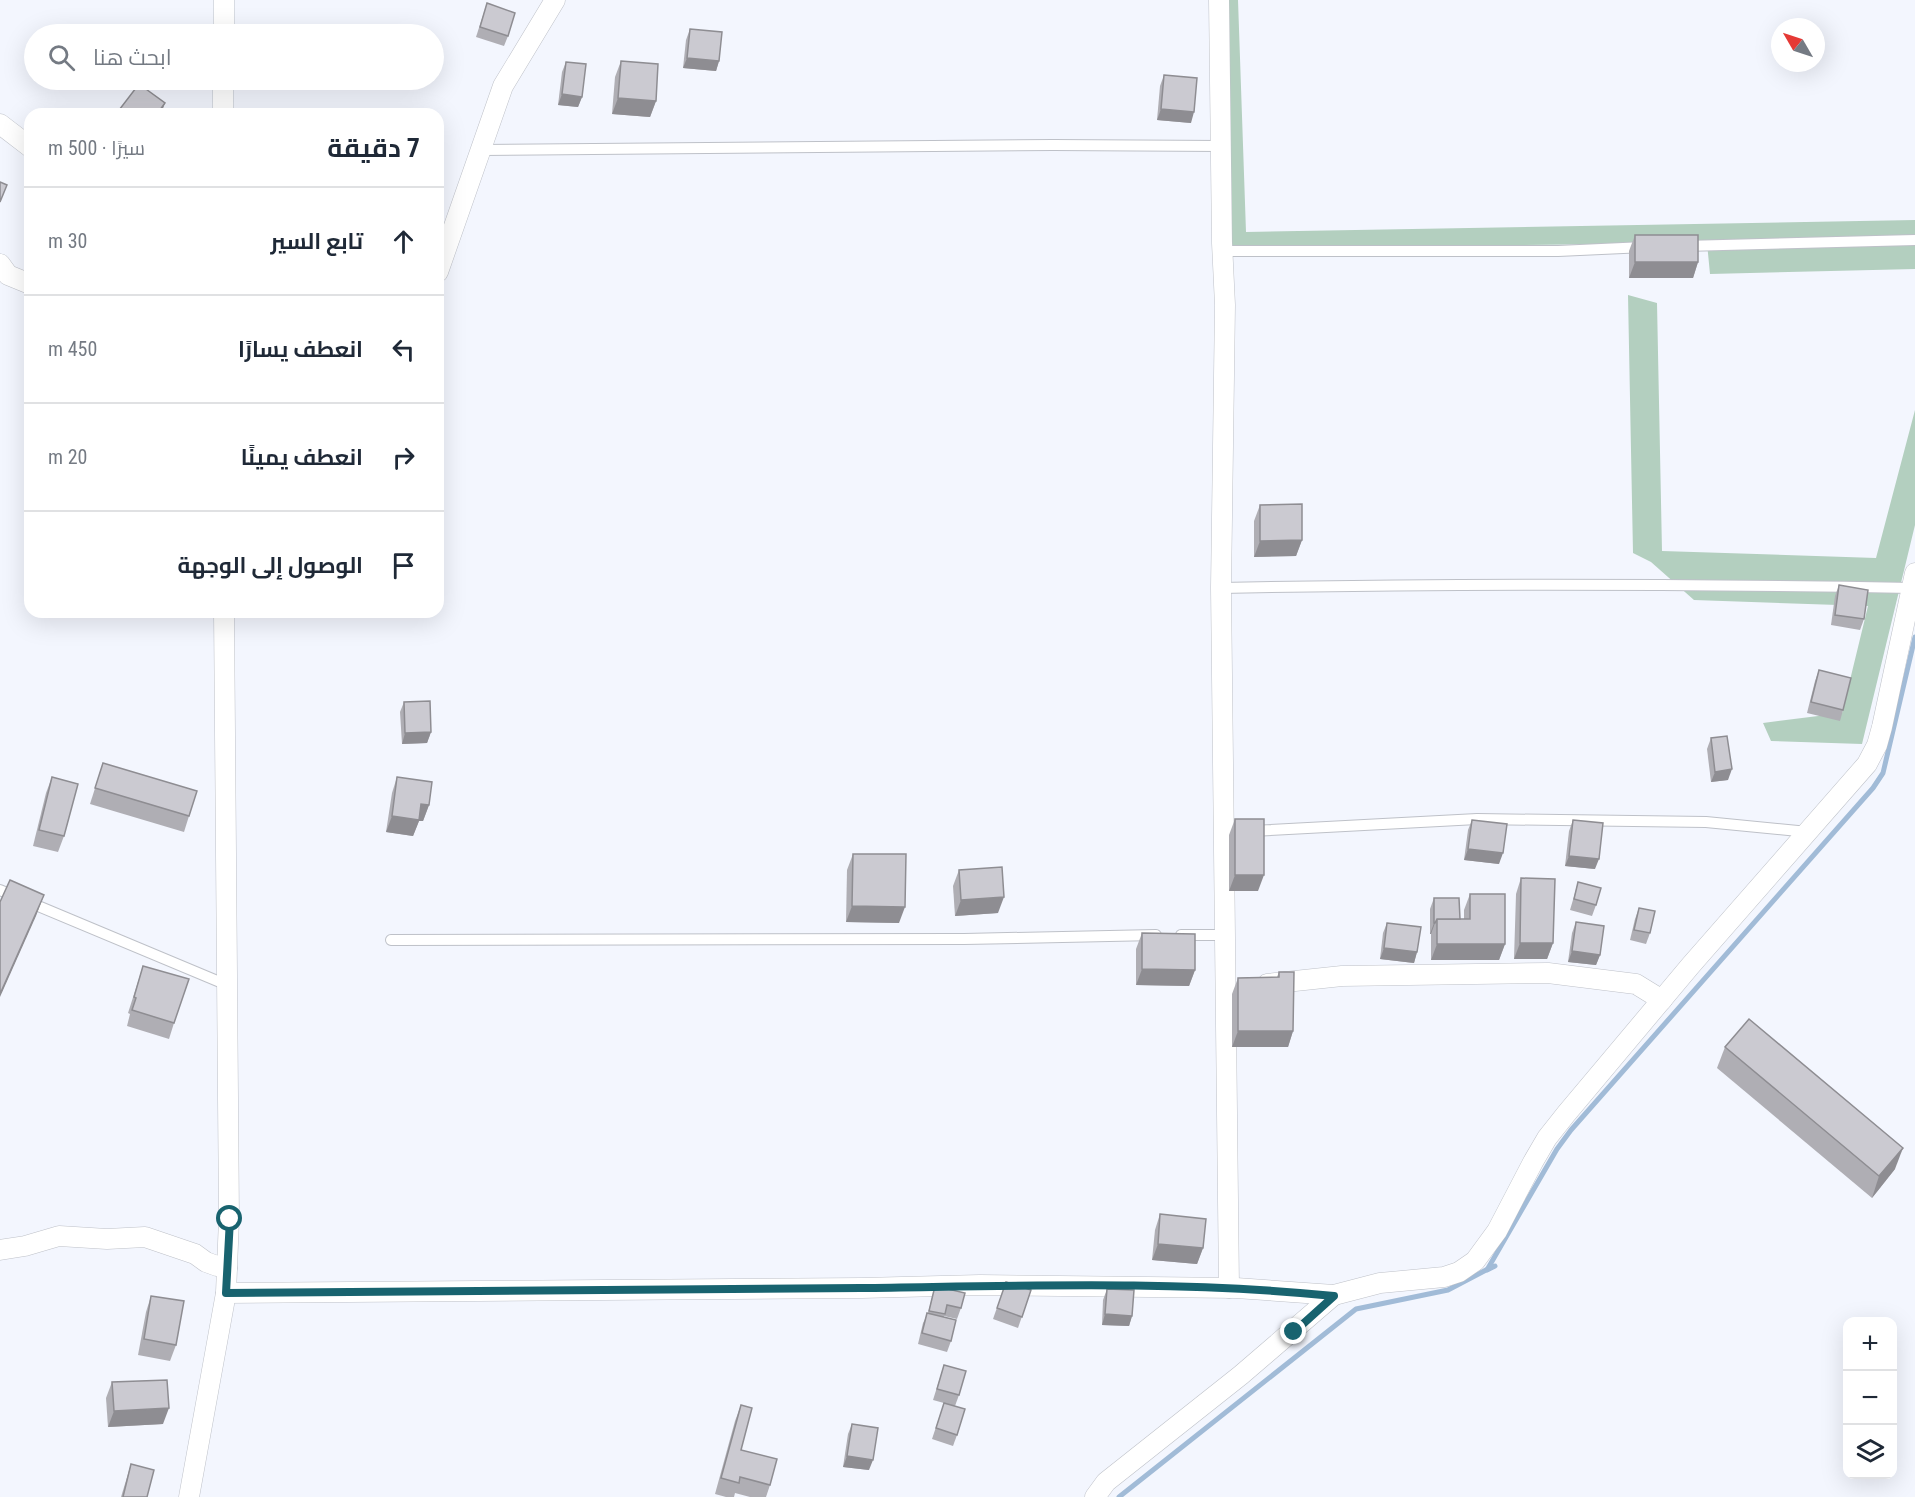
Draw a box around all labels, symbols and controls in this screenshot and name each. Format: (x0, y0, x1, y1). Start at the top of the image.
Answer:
north arrow (1771, 18, 1825, 72)
search box (24, 24, 444, 90)
icon: search (45, 41, 78, 74)
text: ابحث هنا (93, 45, 172, 70)
text: 7 دقيقة (327, 133, 420, 163)
text: سيرًا · 500 m (48, 136, 145, 160)
icon: ahead (387, 225, 420, 258)
text: 30 m (48, 229, 87, 253)
text: تابع السير (270, 229, 363, 254)
icon: left (387, 333, 420, 366)
text: 450 m (48, 337, 97, 361)
text: انعطف يسارًا (238, 337, 363, 362)
icon: right (387, 441, 420, 474)
text: 20 m (48, 445, 87, 469)
text: انعطف يمينًا (241, 445, 363, 470)
icon: arrive (387, 549, 420, 582)
text: الوصول إلى الوجهة (178, 553, 363, 578)
route start (216, 1205, 242, 1231)
map controls (1843, 1317, 1897, 1479)
button: + (1843, 1317, 1897, 1371)
route end (1280, 1318, 1306, 1344)
button: − (1843, 1371, 1897, 1425)
button: layers (1843, 1425, 1897, 1479)

